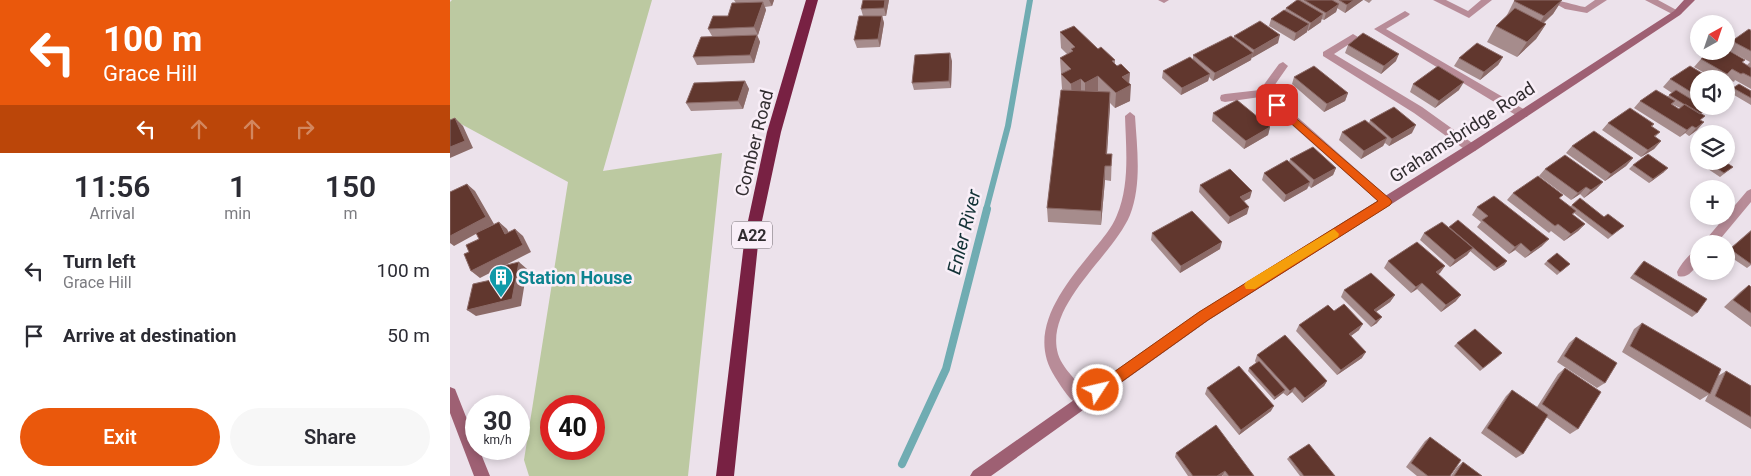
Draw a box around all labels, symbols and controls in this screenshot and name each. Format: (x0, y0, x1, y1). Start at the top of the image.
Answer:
north arrow (1690, 15, 1735, 60)
map controls (1690, 15, 1735, 280)
text: 100 m (103, 19, 202, 60)
icon: left (20, 20, 85, 85)
text: Grace Hill (103, 61, 197, 86)
button: sound (1690, 70, 1735, 115)
street label: Grahamsbridge Road (1386, 77, 1538, 187)
pin (1256, 84, 1298, 126)
street label: Comber Road (731, 87, 777, 199)
icon: arrive (1263, 91, 1291, 119)
icon: left (132, 115, 160, 143)
icon: ahead (185, 115, 213, 143)
icon: ahead (238, 115, 266, 143)
icon: right (291, 115, 319, 143)
button: layers (1690, 125, 1735, 170)
text: 11:56 (74, 169, 151, 204)
text: 1 (229, 169, 246, 204)
text: 150 (325, 169, 376, 204)
button: + (1690, 180, 1735, 225)
water label: Enler River (942, 187, 986, 277)
text: Arrival (89, 204, 135, 223)
text: min (224, 204, 251, 223)
text: m (343, 204, 358, 223)
road number: A22 (732, 222, 772, 248)
button: − (1690, 235, 1735, 280)
text: Turn left (63, 250, 136, 273)
icon: left (20, 257, 48, 285)
text: 100 m (377, 259, 430, 282)
building icon: Station House (488, 264, 514, 298)
place label: Station House (518, 267, 633, 288)
text: Grace Hill (63, 273, 132, 292)
icon: arrive (20, 322, 48, 350)
text: Arrive at destination (63, 324, 236, 347)
text: 50 m (387, 324, 430, 347)
position arrow (1071, 363, 1123, 415)
speed limit sign: 40 (540, 395, 605, 460)
text: 30 (483, 407, 512, 436)
button: Exit (20, 408, 220, 466)
button: Share (230, 408, 430, 466)
text: km/h (483, 433, 512, 447)

